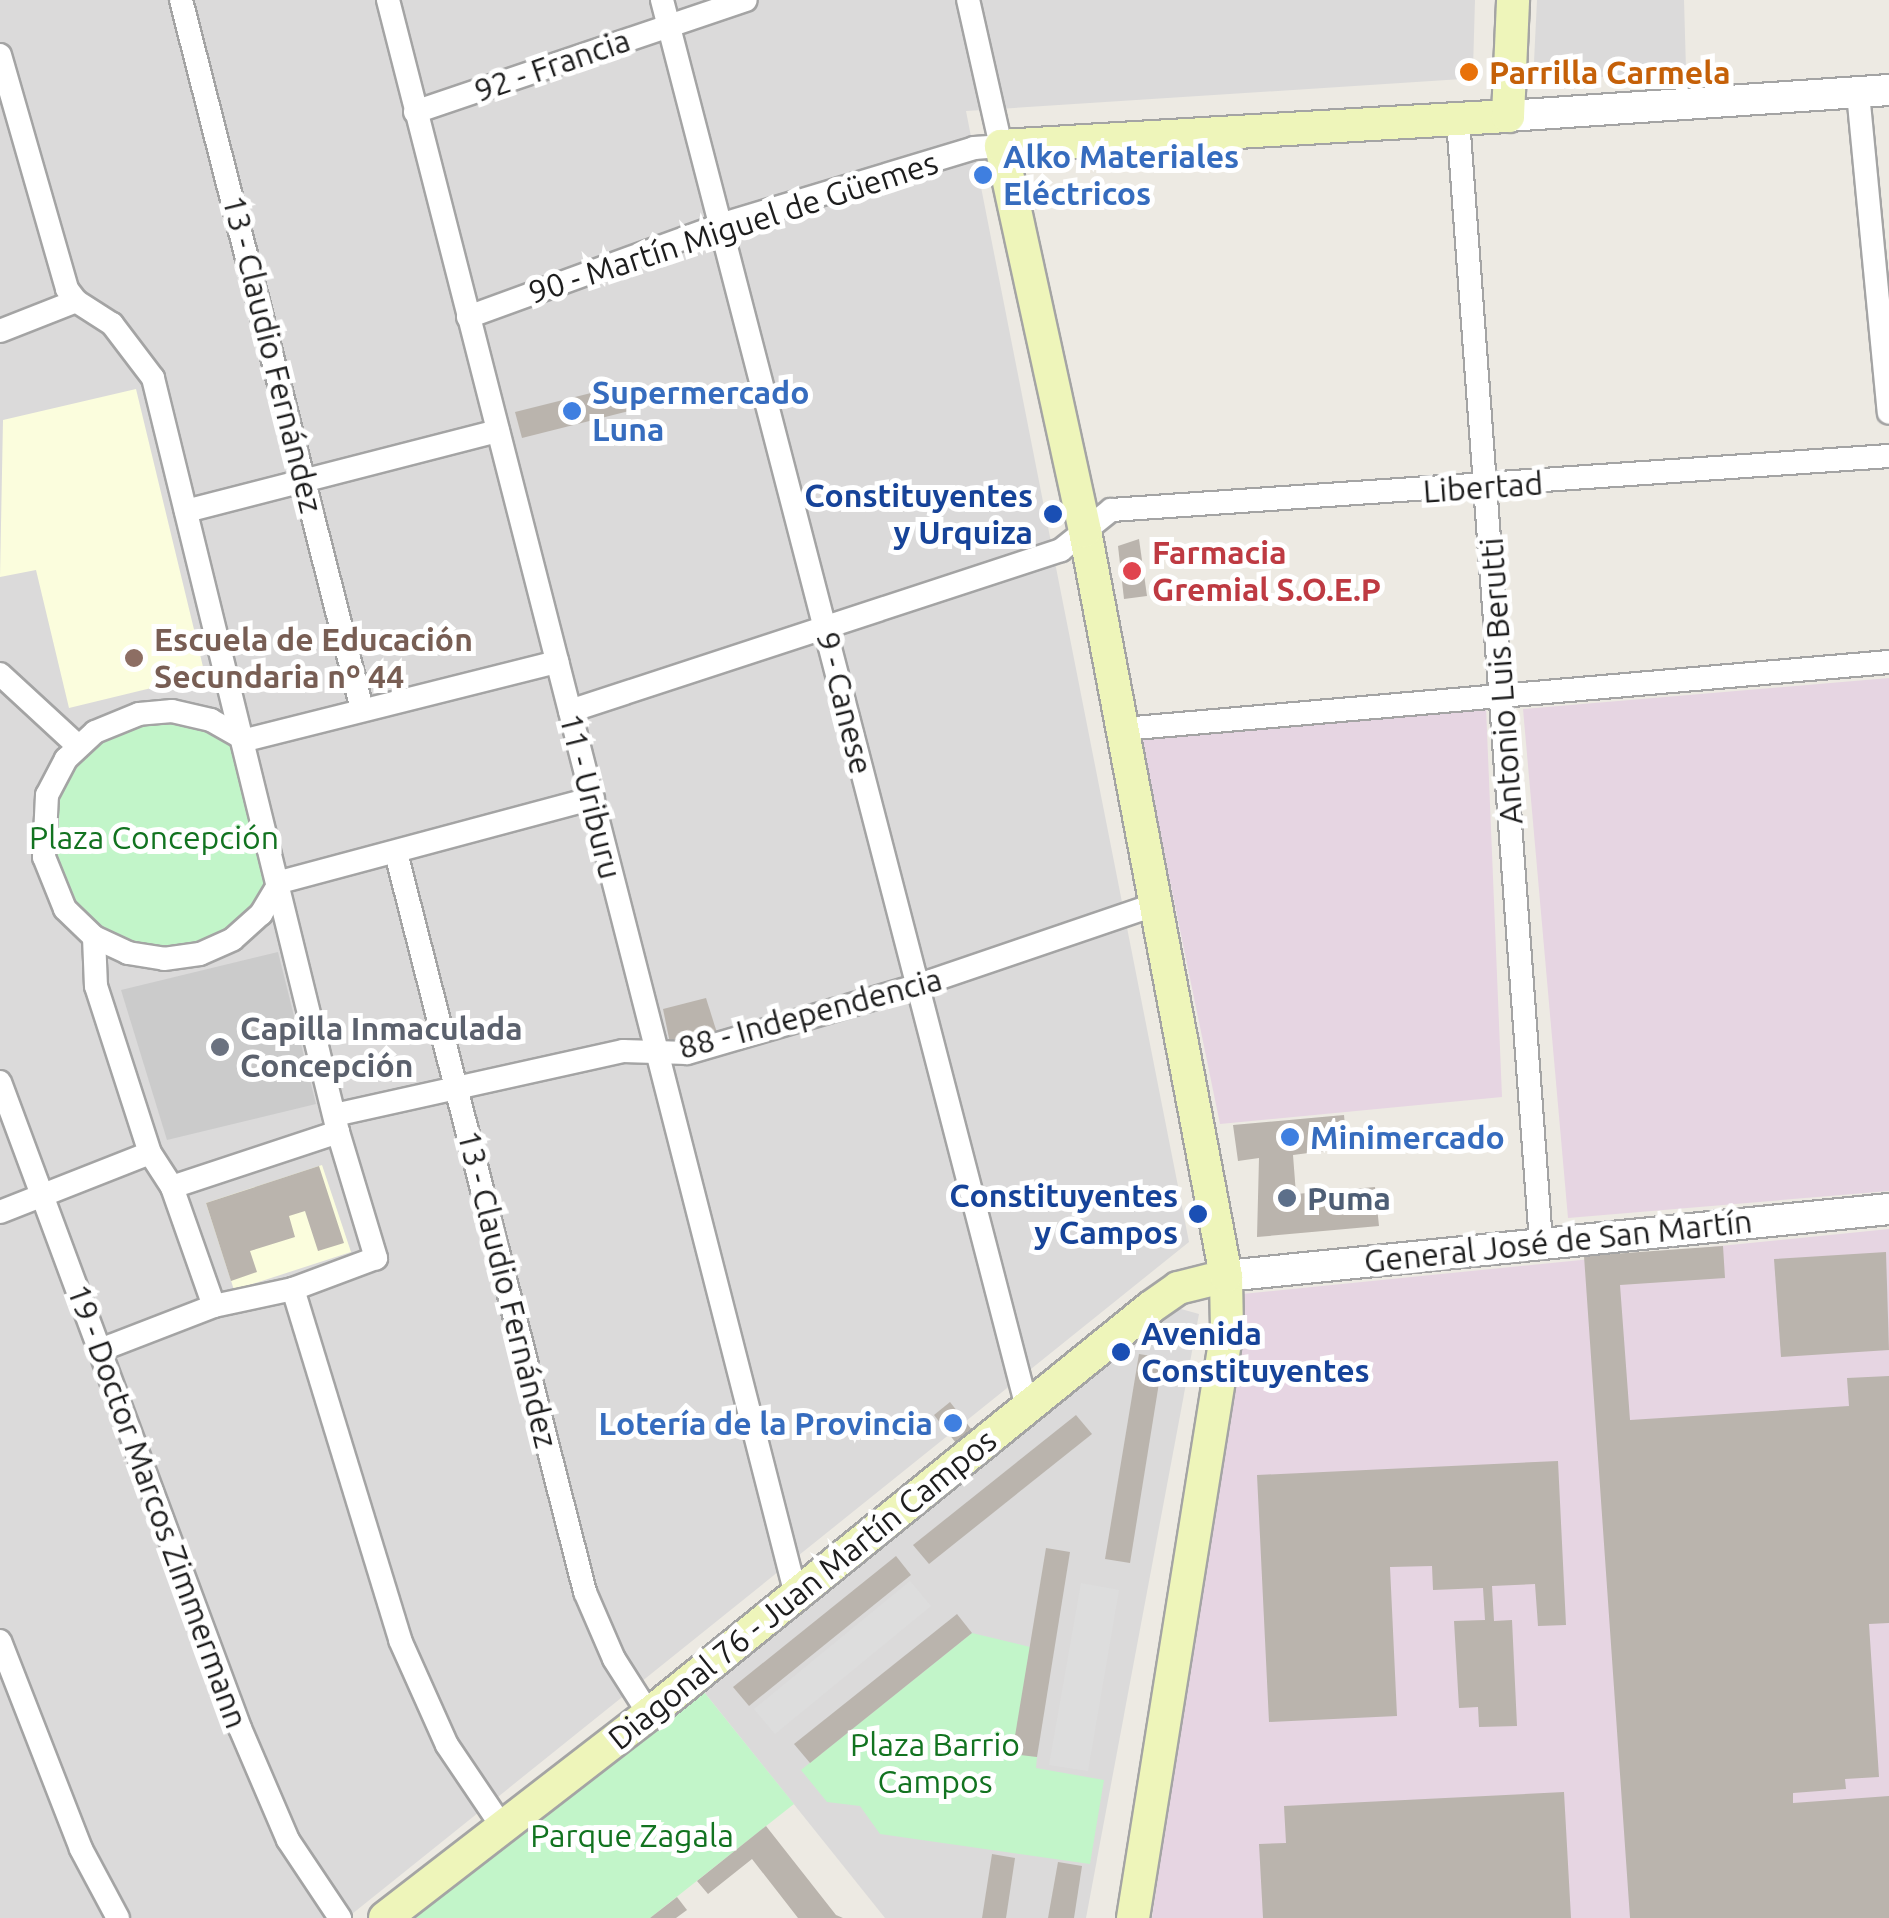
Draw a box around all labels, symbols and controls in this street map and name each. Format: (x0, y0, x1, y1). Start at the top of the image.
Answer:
street label: 92 - Francia (469, 20, 635, 110)
place label: Parrilla Carmela (1489, 53, 1731, 91)
marker: Parrilla Carmela (1458, 61, 1480, 83)
place label: Alko Materiales Eléctricos (1003, 138, 1239, 213)
street label: 90 - Martín Miguel de Güemes (524, 143, 942, 311)
marker: Alko Materiales Eléctricos (972, 164, 994, 186)
street label: 13 - Claudio Fernández (215, 191, 331, 517)
place label: Supermercado Luna (592, 374, 809, 449)
marker: Supermercado Luna (561, 400, 583, 422)
street label: Libertad (1422, 464, 1544, 510)
place label: Constituyentes y Urquiza (804, 477, 1033, 552)
marker: Constituyentes y Urquiza (1042, 503, 1064, 525)
place label: Farmacia Gremial S.O.E.P (1152, 534, 1381, 609)
street label: Antonio Luis Berutti (1472, 536, 1530, 826)
marker: Farmacia Gremial S.O.E.P (1121, 560, 1143, 582)
place label: Escuela de Educación Secundaria nº 44 (154, 621, 473, 696)
street label: 9 - Canese (809, 628, 881, 778)
marker: Escuela de Educación Secundaria nº 44 (123, 647, 145, 669)
street label: 11 - Uriburu (552, 709, 630, 883)
park label: Plaza Concepción (29, 818, 279, 856)
street label: 88 - Independencia (674, 959, 946, 1067)
place label: Capilla Inmaculada Concepción (240, 1010, 523, 1085)
marker: Capilla Inmaculada Concepción (209, 1036, 231, 1058)
place label: Minimercado (1310, 1118, 1505, 1156)
street label: 13 - Claudio Fernández (450, 1126, 566, 1452)
marker: Minimercado (1279, 1126, 1301, 1148)
place label: Constituyentes y Campos (949, 1177, 1178, 1252)
place label: Puma (1307, 1179, 1391, 1217)
marker: Puma (1276, 1187, 1298, 1209)
street label: General José de San Martín (1362, 1202, 1754, 1280)
marker: Constituyentes y Campos (1187, 1203, 1209, 1225)
street label: 19 - Doctor Marcos Zimmermann (60, 1279, 256, 1733)
place label: Avenida Constituyentes (1141, 1315, 1370, 1390)
marker: Avenida Constituyentes (1110, 1341, 1132, 1363)
place label: Lotería de la Provincia (598, 1404, 933, 1442)
marker: Lotería de la Provincia (942, 1412, 964, 1434)
street label: Diagonal 76 - Juan Martín Campos (600, 1421, 1004, 1757)
park label: Plaza Barrio Campos (850, 1726, 1020, 1801)
park label: Parque Zagala (530, 1816, 734, 1854)

